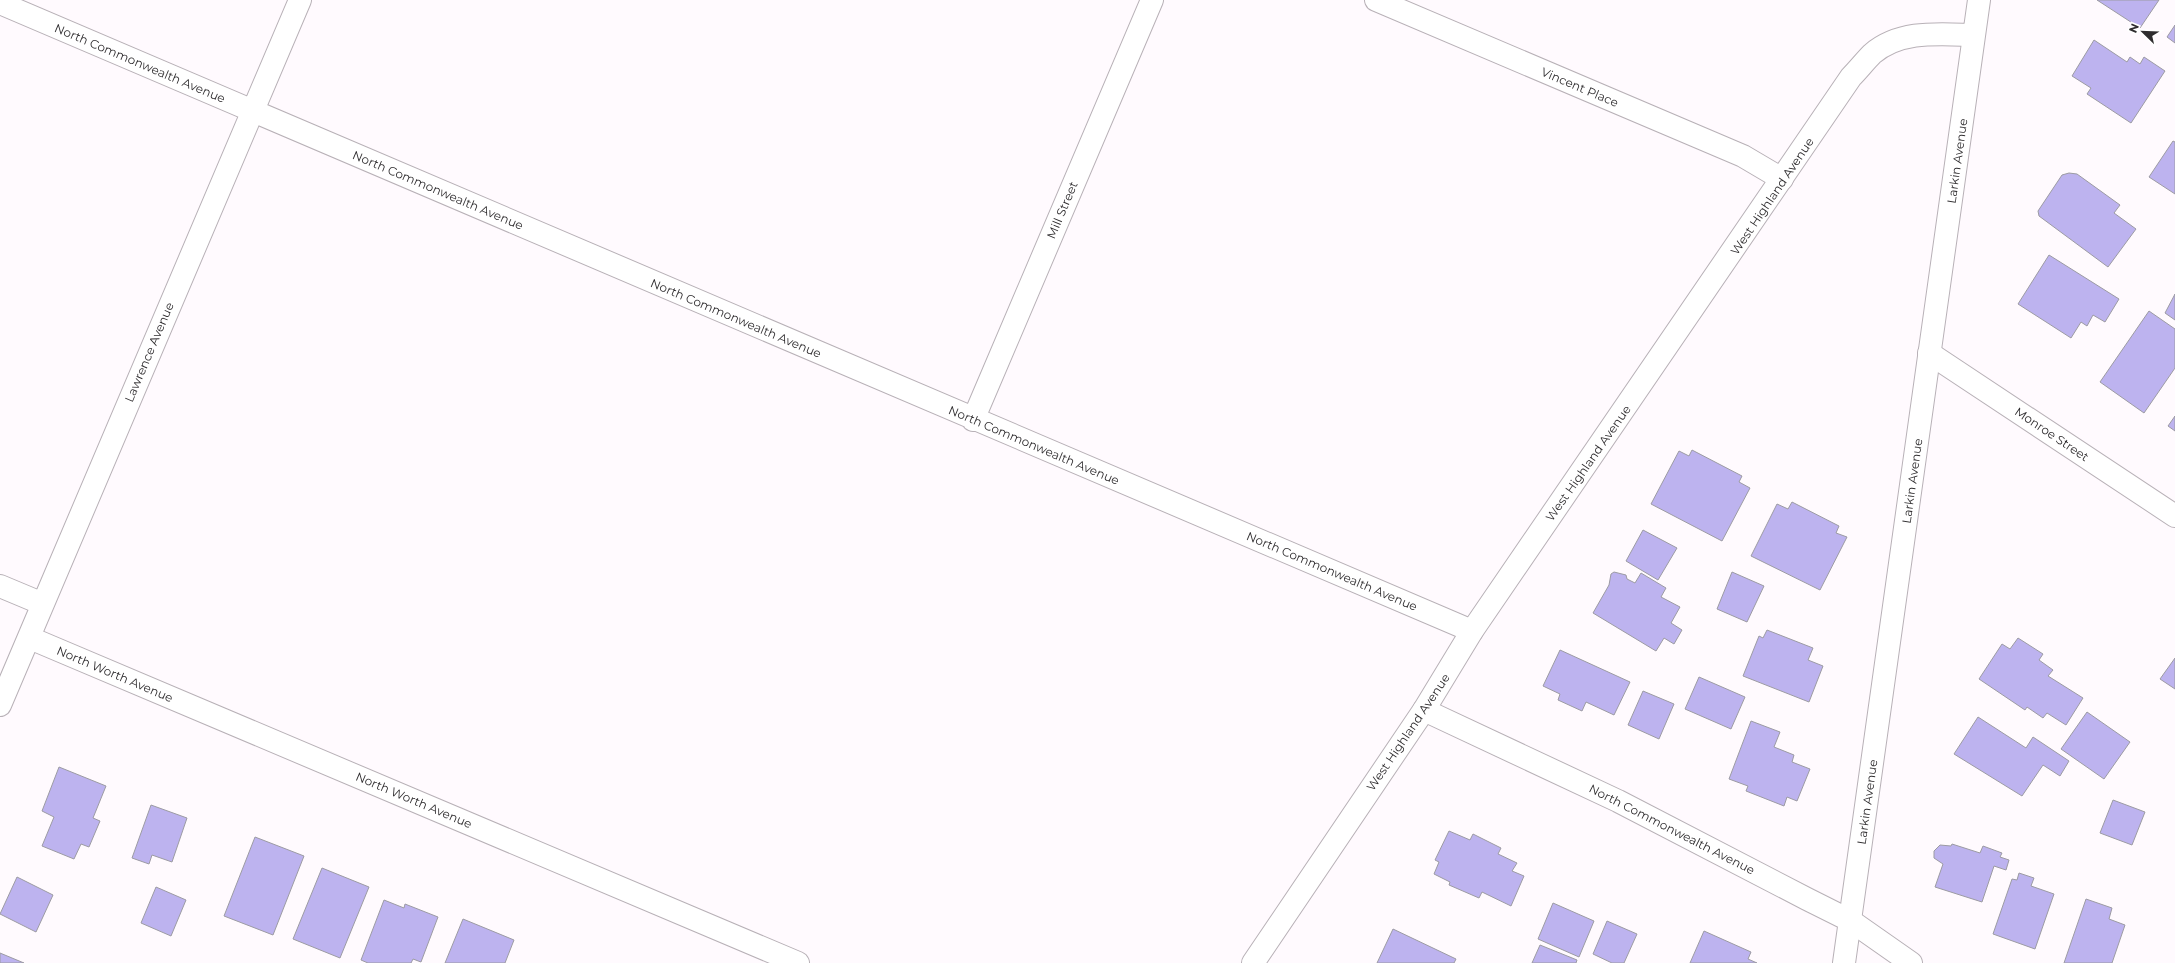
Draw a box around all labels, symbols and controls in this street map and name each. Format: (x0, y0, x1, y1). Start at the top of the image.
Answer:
north arrow (2123, 12, 2163, 52)
street label: North Commonwealth Avenue (52, 20, 228, 106)
text: N (2126, 21, 2142, 35)
street label: Vincent Place (1539, 64, 1621, 110)
street label: Larkin Avenue (1944, 117, 1970, 205)
street label: West Highland Avenue (1727, 135, 1817, 257)
street label: North Commonwealth Avenue (350, 147, 526, 233)
street label: Mill Street (1043, 179, 1081, 241)
street label: North Commonwealth Avenue (648, 275, 824, 361)
street label: Lawrence Avenue (121, 300, 177, 404)
street label: North Commonwealth Avenue (946, 402, 1122, 488)
street label: West Highland Avenue (1542, 402, 1634, 524)
street label: Monroe Street (2012, 404, 2092, 464)
street label: Larkin Avenue (1899, 437, 1925, 525)
street label: North Commonwealth Avenue (1244, 528, 1420, 614)
street label: North Worth Avenue (55, 643, 175, 705)
street label: West Highland Avenue (1363, 671, 1453, 793)
street label: Larkin Avenue (1854, 758, 1880, 846)
street label: North Worth Avenue (354, 769, 474, 831)
street label: North Commonwealth Avenue (1587, 781, 1757, 877)

